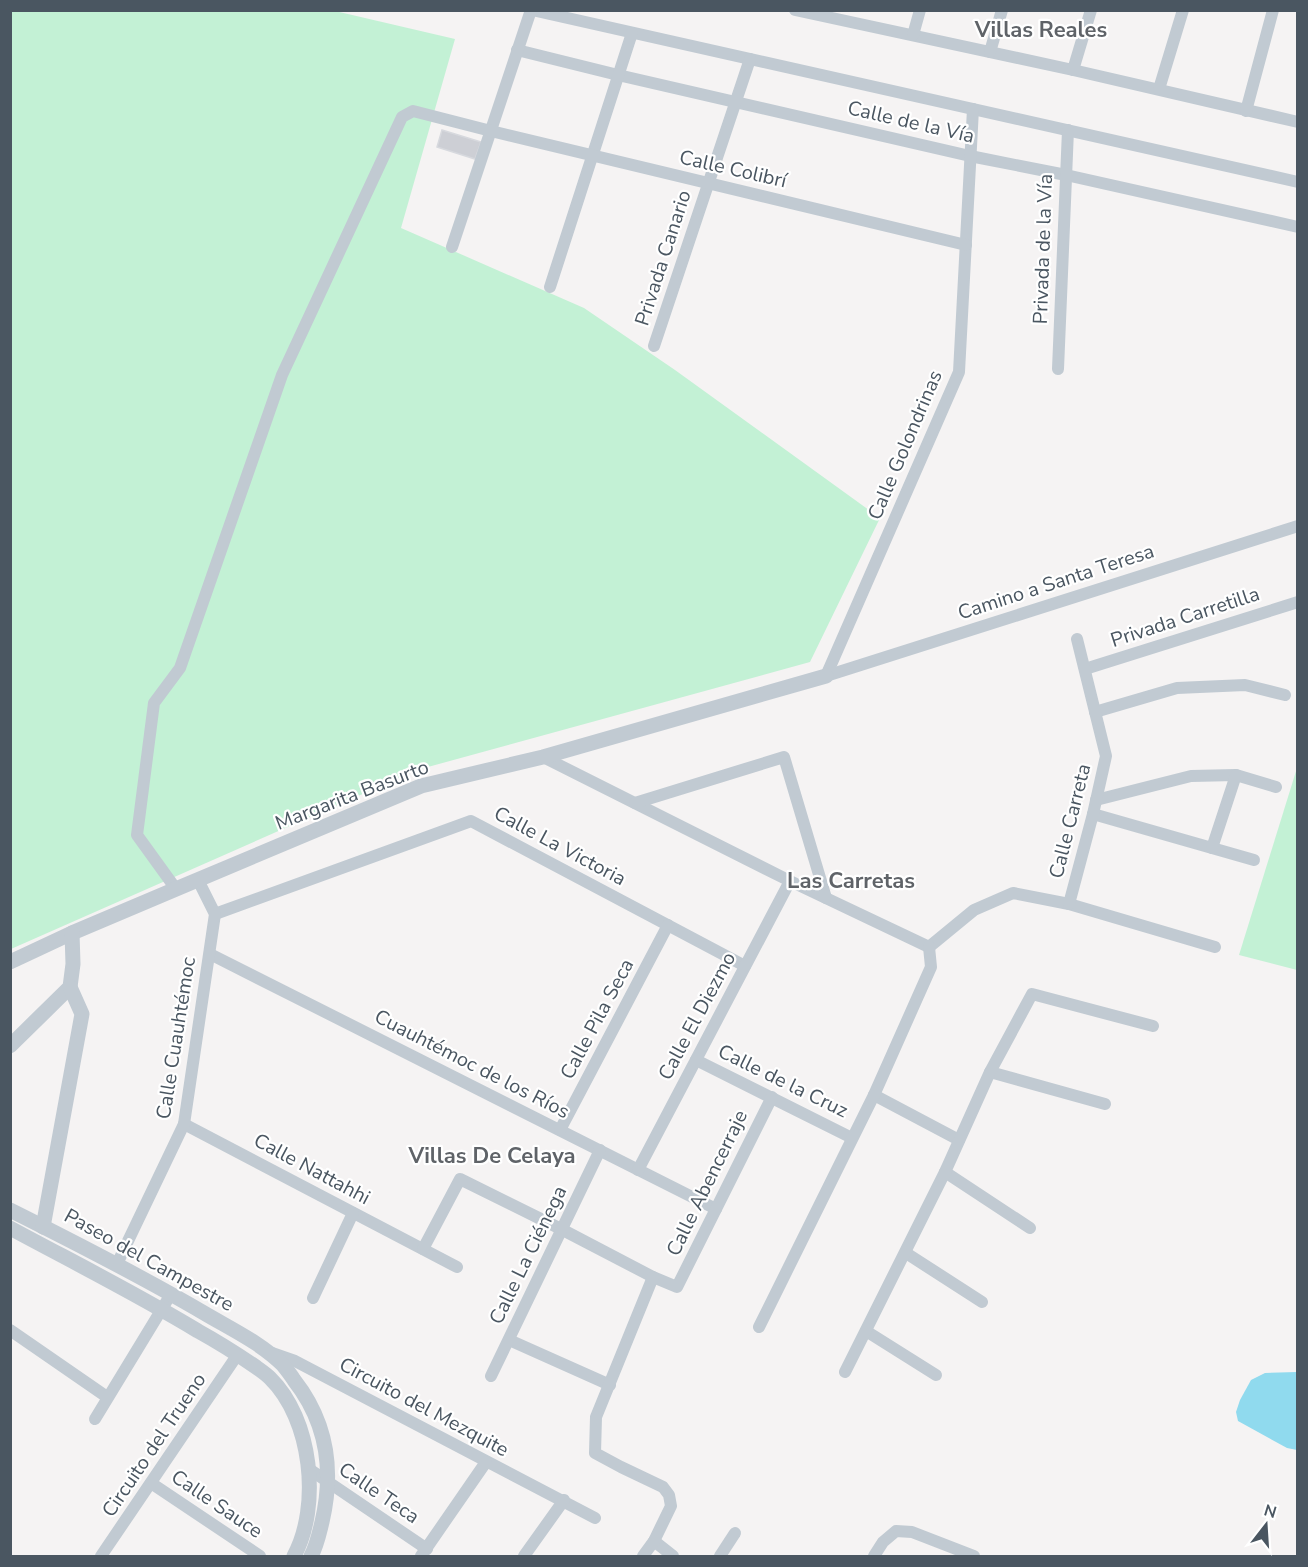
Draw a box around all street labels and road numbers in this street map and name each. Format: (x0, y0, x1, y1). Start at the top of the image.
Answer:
street label: Calle de la Vía (845, 94, 977, 150)
street label: Calle Colibrí (677, 144, 791, 195)
street label: Privada de la Vía (1027, 173, 1059, 325)
street label: Privada Canario (628, 187, 698, 329)
street label: Calle Golondrinas (861, 366, 949, 524)
street label: Camino a Santa Teresa (954, 538, 1158, 626)
street label: Privada Carretilla (1107, 580, 1263, 654)
street label: Margarita Basurto (271, 753, 433, 837)
street label: Calle Carreta (1043, 761, 1097, 881)
street label: Calle La Victoria (489, 800, 631, 892)
street label: Calle El Diezmo (652, 947, 742, 1085)
street label: Calle Pila Seca (554, 954, 640, 1084)
street label: Calle Cuauhtémoc (150, 955, 202, 1121)
street label: Cuauhtémoc de los Ríos (370, 1003, 574, 1125)
street label: Calle de la Cruz (714, 1038, 852, 1124)
street label: Calle Abencerraje (660, 1105, 754, 1261)
street label: Calle Nattahhi (249, 1127, 375, 1211)
street label: Calle La Ciénega (483, 1181, 573, 1329)
street label: Paseo del Campestre (59, 1202, 239, 1318)
street label: Circuito del Mezquite (334, 1351, 514, 1463)
street label: Circuito del Trueno (96, 1367, 212, 1523)
street label: Calle Teca (333, 1456, 425, 1530)
street label: Calle Sauce (166, 1463, 268, 1545)

